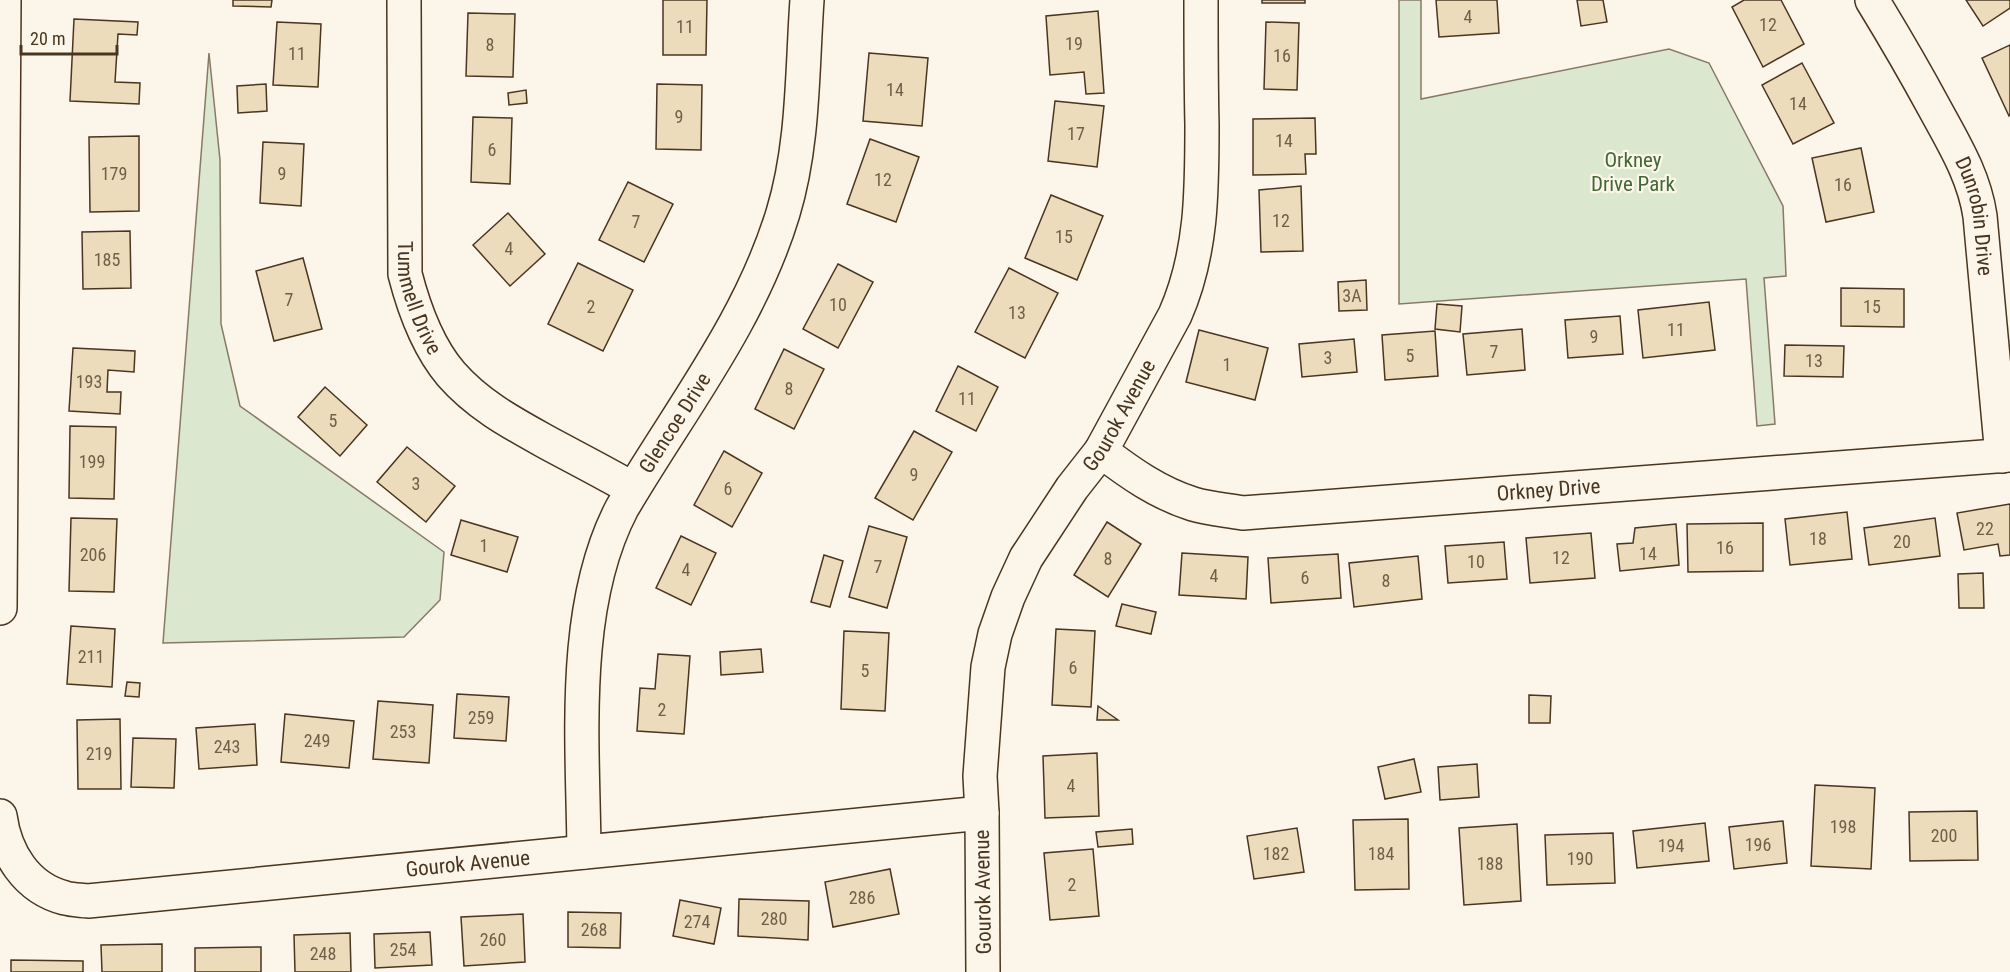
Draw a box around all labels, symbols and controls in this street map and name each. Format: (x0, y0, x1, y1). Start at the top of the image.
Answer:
house number: 4 (1464, 6, 1473, 27)
house number: 12 (1759, 14, 1777, 35)
house number: 11 (676, 16, 694, 37)
scale bar (21, 18, 117, 56)
text: 20 m (30, 28, 65, 49)
house number: 19 (1065, 33, 1083, 54)
house number: 8 (486, 34, 494, 55)
house number: 11 (288, 43, 306, 64)
house number: 16 (1273, 45, 1291, 66)
house number: 14 (886, 79, 904, 100)
house number: 14 (1789, 93, 1807, 114)
house number: 9 (675, 106, 683, 127)
house number: 17 (1067, 123, 1085, 144)
house number: 14 (1275, 130, 1293, 151)
house number: 6 (488, 139, 496, 160)
park label: Orkney Drive Park (1591, 148, 1676, 196)
street label: Dunrobin Drive (1950, 153, 1997, 277)
house number: 179 (101, 163, 127, 184)
house number: 9 (278, 163, 286, 184)
house number: 12 (874, 169, 892, 190)
house number: 16 (1834, 174, 1852, 195)
house number: 12 (1272, 210, 1290, 231)
house number: 7 (632, 211, 641, 232)
house number: 15 (1055, 226, 1073, 247)
house number: 4 (505, 238, 514, 259)
street label: Tummell Drive (393, 241, 446, 359)
house number: 185 (94, 249, 120, 270)
house number: 3A (1342, 285, 1362, 306)
house number: 7 (285, 289, 294, 310)
house number: 10 (829, 294, 847, 315)
house number: 2 (587, 296, 596, 317)
house number: 15 (1863, 296, 1881, 317)
house number: 13 (1008, 302, 1026, 323)
house number: 11 (1667, 319, 1685, 340)
house number: 9 (1590, 326, 1598, 347)
house number: 7 (1490, 341, 1499, 362)
house number: 5 (1406, 345, 1415, 366)
house number: 3 (1324, 347, 1332, 368)
house number: 13 (1805, 350, 1823, 371)
house number: 1 (1223, 354, 1231, 375)
street label: Gourok Avenue (1078, 355, 1161, 476)
street label: Glencoe Drive (634, 368, 716, 478)
house number: 193 (76, 371, 102, 392)
house number: 8 (785, 378, 793, 399)
house number: 11 (958, 388, 976, 409)
house number: 5 (329, 410, 338, 431)
house number: 199 (79, 451, 105, 472)
house number: 9 (910, 464, 918, 485)
house number: 3 (412, 473, 420, 494)
street label: Orkney Drive (1496, 474, 1601, 506)
house number: 6 (724, 478, 732, 499)
house number: 22 (1976, 518, 1994, 539)
house number: 18 (1809, 528, 1827, 549)
house number: 20 (1893, 531, 1911, 552)
house number: 1 (480, 535, 488, 556)
house number: 16 (1716, 537, 1734, 558)
house number: 14 (1639, 543, 1657, 564)
house number: 206 (80, 544, 106, 565)
house number: 12 (1552, 547, 1570, 568)
house number: 8 (1104, 548, 1112, 569)
house number: 10 (1467, 551, 1485, 572)
house number: 7 (874, 556, 883, 577)
house number: 4 (682, 559, 691, 580)
house number: 4 (1210, 565, 1219, 586)
house number: 6 (1301, 567, 1309, 588)
house number: 8 (1382, 570, 1390, 591)
house number: 211 (78, 646, 104, 667)
house number: 6 (1069, 657, 1077, 678)
house number: 5 (861, 660, 870, 681)
house number: 2 (658, 699, 667, 720)
house number: 259 (468, 707, 494, 728)
house number: 253 (390, 721, 416, 742)
house number: 249 (304, 730, 330, 751)
house number: 243 (214, 736, 240, 757)
house number: 219 (86, 743, 112, 764)
house number: 4 (1067, 775, 1076, 796)
house number: 198 (1830, 816, 1856, 837)
house number: 200 (1931, 825, 1957, 846)
street label: Gourok Avenue (970, 829, 996, 954)
house number: 196 (1745, 834, 1771, 855)
house number: 194 (1658, 835, 1684, 856)
house number: 182 (1263, 843, 1289, 864)
house number: 184 (1368, 843, 1394, 864)
street label: Gourok Avenue (405, 846, 531, 882)
house number: 190 (1567, 848, 1593, 869)
house number: 188 (1477, 853, 1503, 874)
house number: 2 (1068, 874, 1077, 895)
house number: 286 (849, 887, 875, 908)
house number: 280 (761, 908, 787, 929)
house number: 274 (684, 911, 710, 932)
house number: 268 (581, 919, 607, 940)
house number: 260 (480, 929, 506, 950)
house number: 254 (390, 939, 416, 960)
house number: 248 (310, 943, 336, 964)

